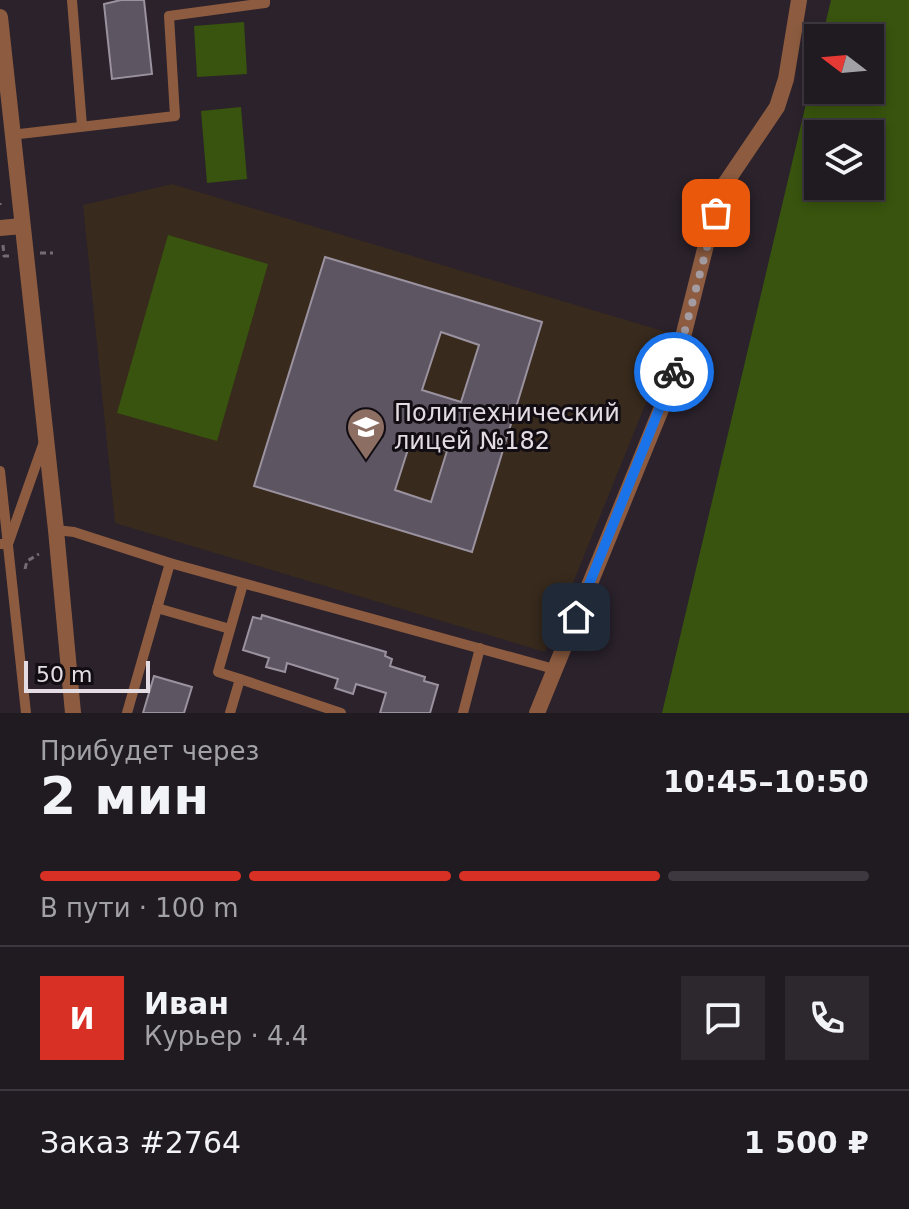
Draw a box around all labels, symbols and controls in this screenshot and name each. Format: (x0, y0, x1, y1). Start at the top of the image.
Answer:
north arrow (804, 24, 884, 104)
map controls (804, 24, 884, 200)
button: layers (804, 120, 884, 200)
pin (682, 179, 750, 247)
icon: bag (694, 191, 738, 235)
courier (634, 332, 714, 412)
icon: bike (652, 350, 696, 394)
place label: Политехнический лицей №182 (394, 399, 620, 455)
school or university icon: Политехнический лицей №182 (345, 406, 387, 461)
pin (542, 583, 610, 651)
icon: home (554, 595, 598, 639)
scale bar (24, 657, 150, 693)
text: 50 m (36, 662, 92, 687)
text: Прибудет через (40, 736, 259, 766)
text: 10:45–10:50 (663, 764, 869, 799)
text: 2 мин (40, 766, 209, 826)
text: В пути · 100 m (40, 893, 239, 923)
button: chat (681, 976, 765, 1060)
button: phone (785, 976, 869, 1060)
text: Иван (144, 986, 229, 1021)
text: И (69, 1001, 95, 1036)
text: Курьер · 4.4 (144, 1021, 308, 1051)
text: Заказ #2764 (40, 1125, 241, 1160)
text: 1 500 ₽ (744, 1125, 869, 1160)

